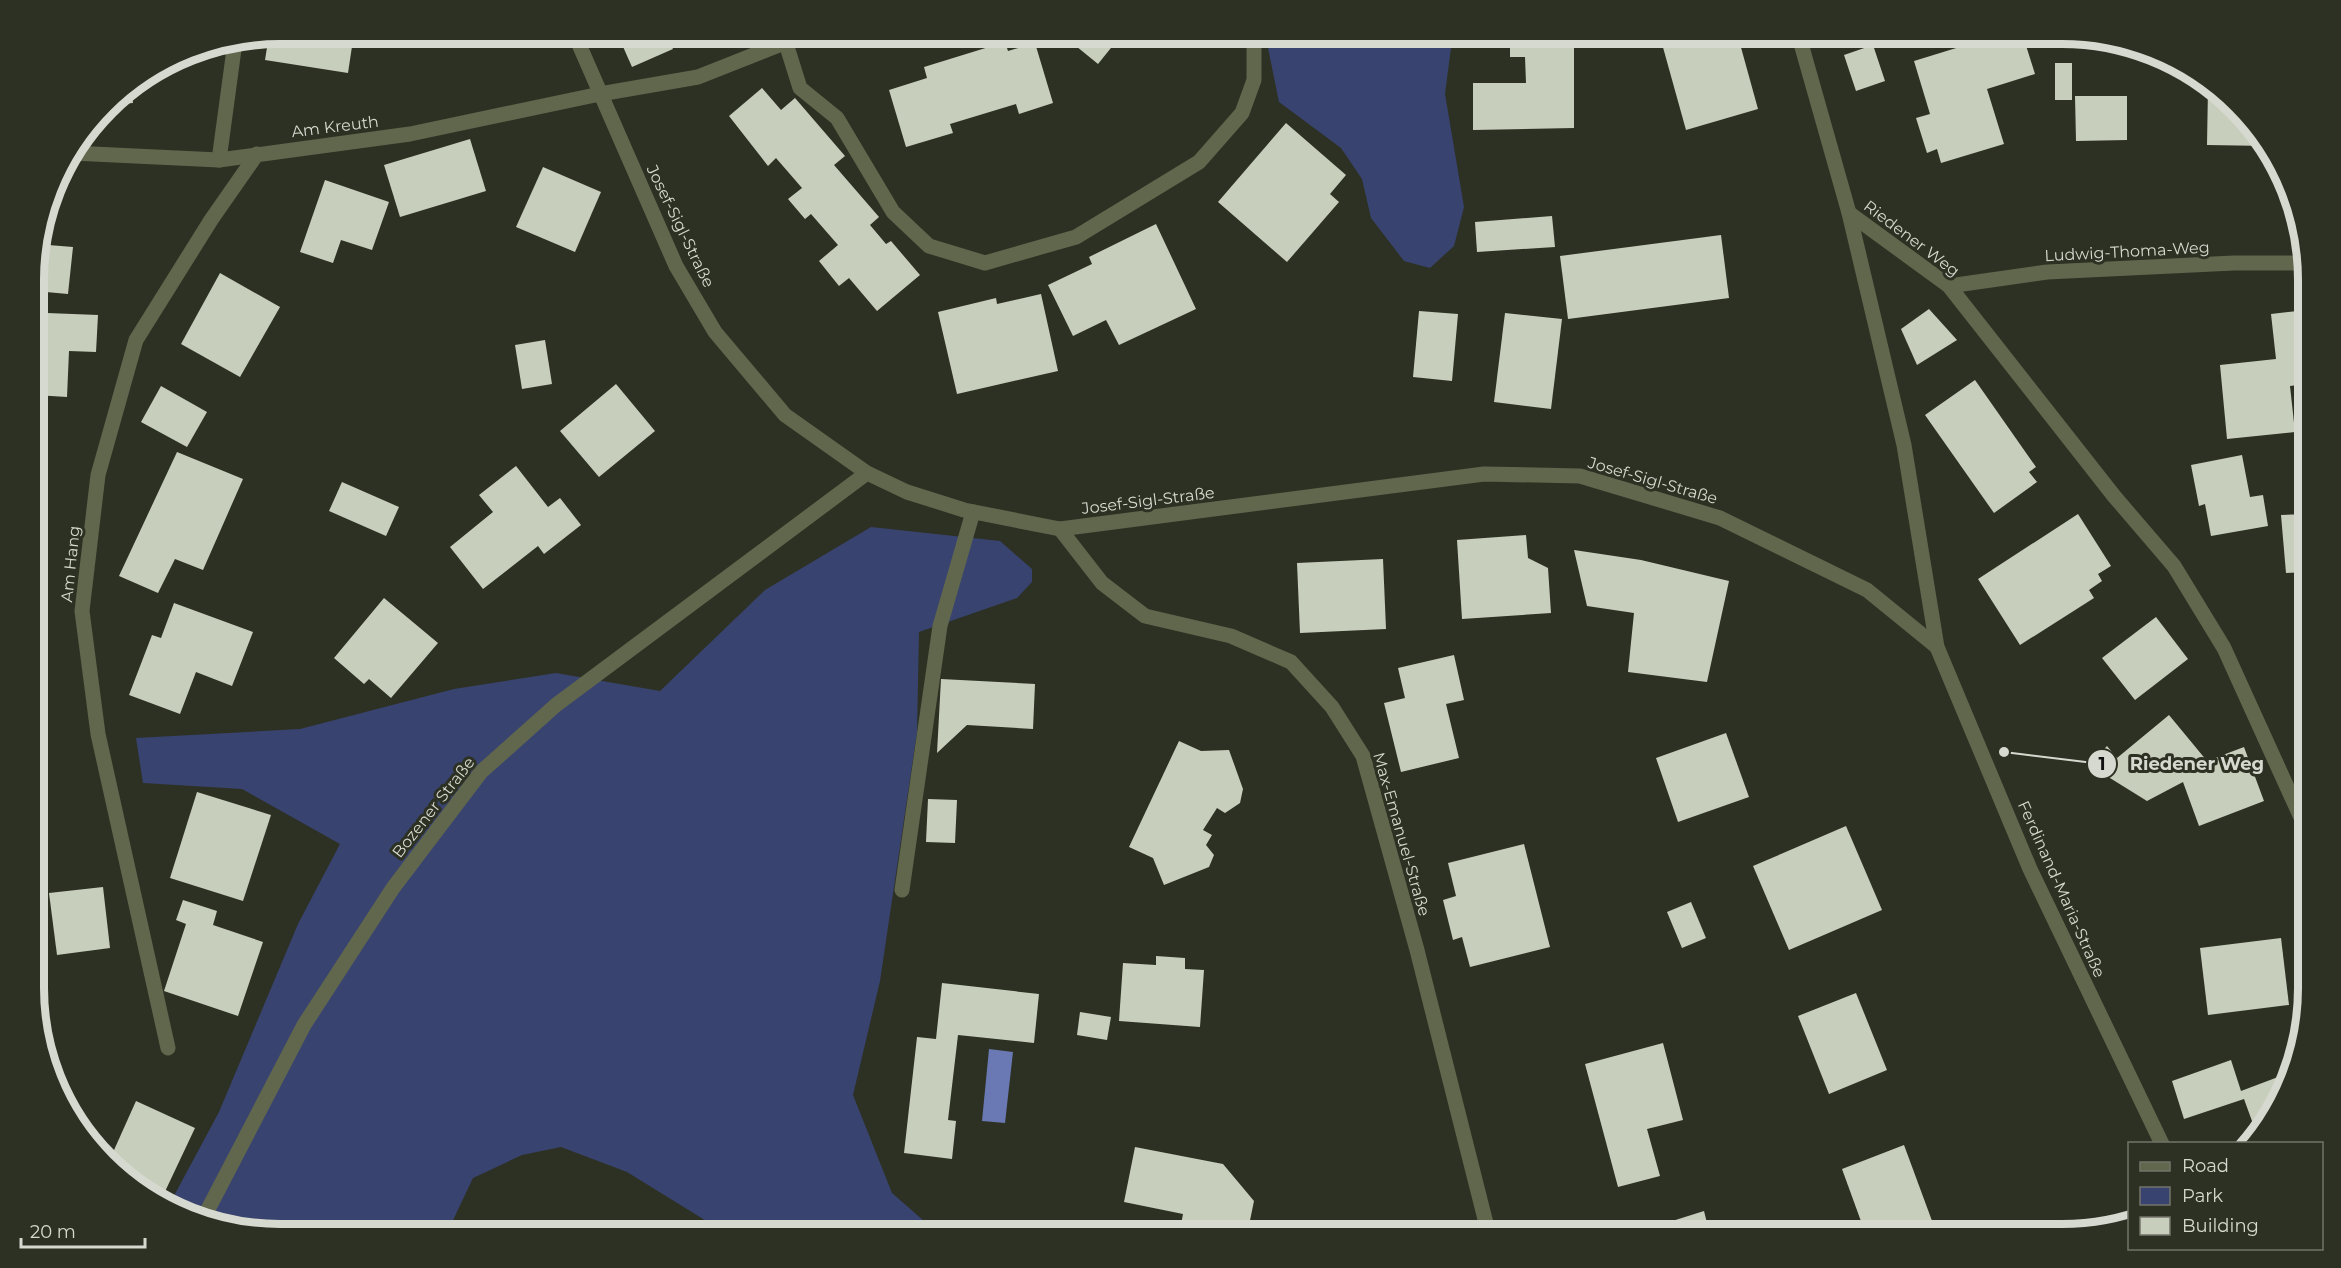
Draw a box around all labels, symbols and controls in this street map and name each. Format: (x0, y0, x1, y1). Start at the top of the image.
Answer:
street label: Am Kreuth (290, 112, 380, 141)
street label: Josef-Sigl-Straße (642, 161, 718, 290)
street label: Riedener Weg (1860, 196, 1963, 280)
street label: Ludwig-Thoma-Weg (2044, 238, 2210, 265)
street label: Josef-Sigl-Straße (1585, 453, 1720, 508)
street label: Josef-Sigl-Straße (1080, 483, 1216, 518)
street label: Am Hang (57, 525, 84, 603)
callout: Riedener Weg (2087, 746, 2276, 782)
street label: Max-Emanuel-Straße (1369, 750, 1434, 918)
street label: Bozener Straße (388, 753, 479, 861)
text: 1 (2098, 753, 2106, 775)
text: Riedener Weg (2130, 753, 2264, 775)
street label: Ferdinand-Maria-Straße (2014, 798, 2109, 980)
legend (2128, 1142, 2323, 1250)
text: Road (2182, 1155, 2229, 1177)
text: Park (2182, 1185, 2223, 1207)
scale bar (21, 1211, 146, 1249)
text: Building (2182, 1215, 2259, 1237)
text: 20 m (30, 1221, 76, 1243)

